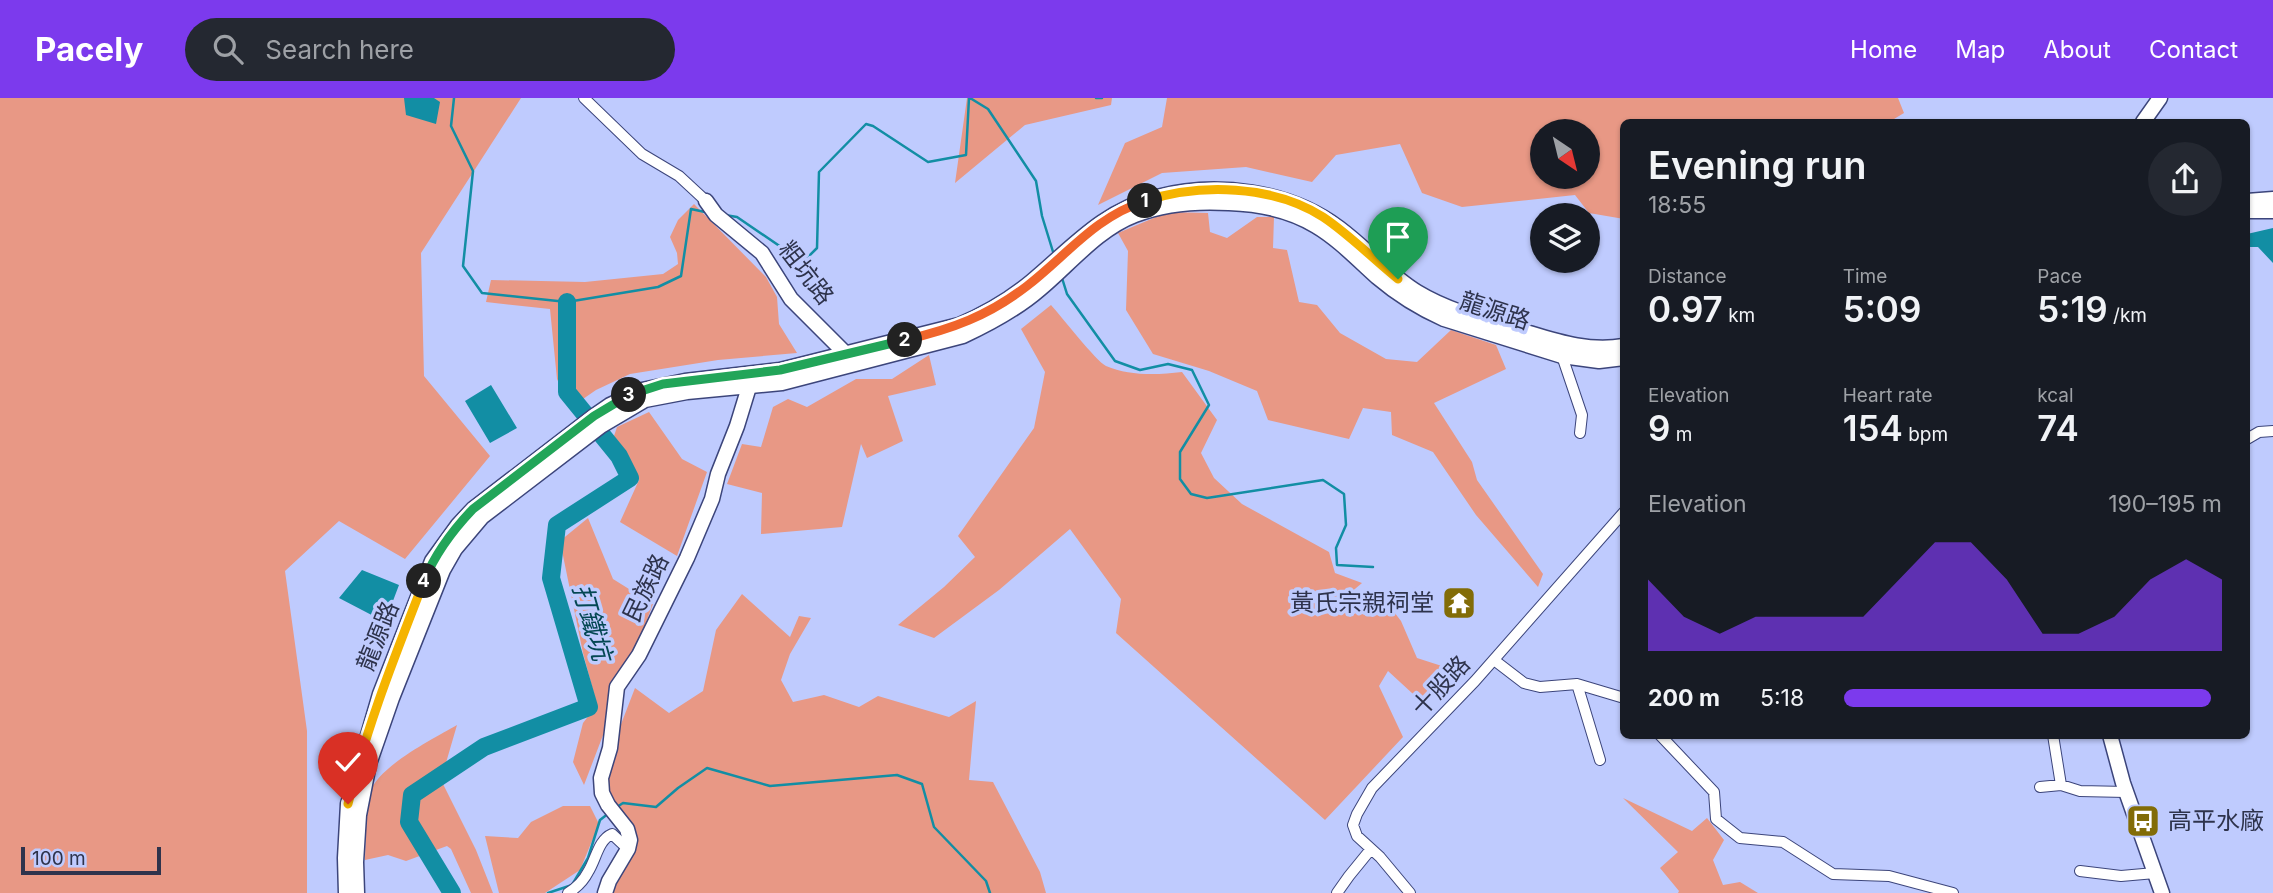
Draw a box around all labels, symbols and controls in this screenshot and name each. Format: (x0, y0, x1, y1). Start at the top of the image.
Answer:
search box (185, 18, 675, 81)
text: Pacely (35, 29, 143, 69)
icon: search (209, 30, 247, 68)
text: Search here (265, 34, 414, 65)
text: Home (1850, 35, 1917, 64)
text: Map (1955, 35, 2005, 64)
text: About (2043, 35, 2111, 64)
text: Contact (2149, 35, 2238, 64)
north arrow (1530, 119, 1600, 189)
map controls (1530, 119, 1600, 273)
text: Evening run (1648, 142, 1866, 188)
button: share (2148, 142, 2222, 216)
pin: 1 (1128, 184, 1162, 218)
text: 1 (1140, 189, 1149, 212)
text: 18:55 (1648, 191, 1706, 219)
button: layers (1530, 203, 1600, 273)
pin (1368, 207, 1428, 279)
icon: arrive (1379, 218, 1417, 256)
street label: 粗坑路 (773, 235, 840, 310)
text: Distance (1648, 265, 1726, 288)
text: Time (1843, 265, 1887, 288)
text: Pace (2037, 265, 2082, 288)
street label: 龍源路 (1456, 286, 1534, 335)
text: 0.97 (1648, 288, 1723, 330)
text: 5:09 (1843, 288, 1921, 330)
text: 5:19 (2037, 288, 2108, 330)
text: km (1723, 304, 1755, 327)
text: /km (2108, 304, 2147, 327)
pin: 2 (888, 322, 922, 358)
text: 2 (899, 328, 910, 351)
pin: 3 (612, 378, 646, 412)
text: 3 (622, 383, 635, 406)
text: Elevation (1648, 384, 1729, 407)
text: Heart rate (1843, 384, 1933, 407)
text: kcal (2037, 384, 2074, 407)
text: 9 (1648, 407, 1670, 449)
text: 154 (1843, 407, 1903, 449)
text: 74 (2037, 407, 2079, 449)
text: m (1670, 423, 1692, 446)
text: bpm (1903, 423, 1948, 446)
text: Elevation (1648, 490, 1747, 518)
text: 190–195 m (2108, 490, 2222, 518)
street label: 民族路 (617, 549, 674, 626)
pin: 4 (406, 564, 442, 598)
text: 4 (417, 569, 430, 592)
water label: 打鐵坑 (567, 580, 619, 667)
temple icon: 黃氏宗親祠堂 (1440, 584, 1478, 622)
place label: 黃氏宗親祠堂 (1290, 588, 1434, 617)
street label: 龍源路 (351, 597, 404, 675)
street label: 十股路 (1405, 649, 1476, 722)
text: 200 m (1648, 684, 1720, 712)
text: 5:18 (1760, 684, 1804, 712)
pin (318, 732, 378, 804)
icon: check (329, 743, 367, 781)
bus stop icon: 高平水廠 (2124, 802, 2162, 840)
place label: 高平水廠 (2168, 806, 2264, 835)
scale bar (21, 844, 161, 876)
text: 100 m (32, 847, 86, 870)

